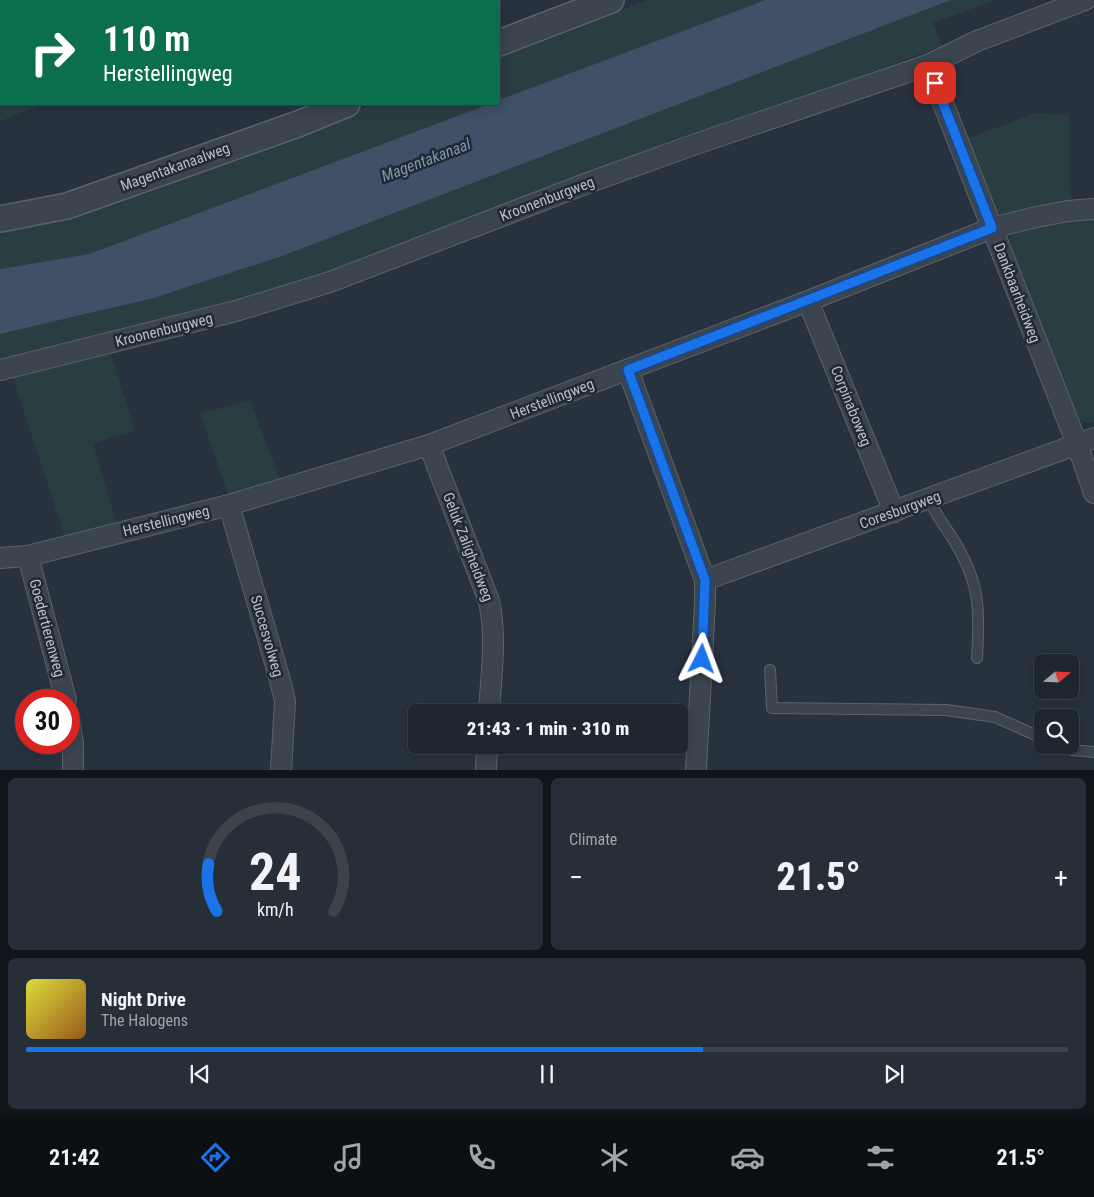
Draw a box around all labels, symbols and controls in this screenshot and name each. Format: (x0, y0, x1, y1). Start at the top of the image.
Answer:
text: 110 m (103, 19, 190, 60)
icon: right (20, 20, 85, 85)
text: Herstellingweg (103, 61, 233, 86)
pin (914, 62, 956, 104)
icon: arrive (921, 69, 949, 97)
water label: Magentakanaal (379, 134, 474, 186)
street label: Magentakanaalweg (118, 139, 232, 195)
street label: Kroonenburgweg (497, 173, 597, 225)
street label: Dankbaarheidweg (990, 241, 1044, 345)
street label: Kroonenburgweg (113, 309, 215, 351)
street label: Corpinaboweg (827, 363, 875, 449)
street label: Herstellingweg (508, 375, 596, 423)
street label: Coresburgweg (857, 487, 943, 533)
street label: Geluk Zaligheidweg (439, 490, 497, 604)
street label: Herstellingweg (121, 502, 211, 540)
street label: Goedertierenweg (25, 577, 69, 679)
street label: Succesvolweg (247, 593, 287, 679)
position arrow (675, 632, 727, 684)
north arrow (1034, 654, 1079, 699)
map controls (1034, 654, 1079, 754)
speed limit sign: 30 (15, 689, 80, 754)
button: search (1034, 709, 1079, 754)
text: 21:43 · 1 min · 310 m (467, 717, 629, 740)
text: Climate (569, 830, 617, 849)
text: 24 (249, 842, 302, 903)
text: 21.5° (776, 855, 861, 899)
text: − (569, 861, 583, 894)
text: + (1054, 861, 1068, 894)
text: km/h (257, 899, 294, 920)
text: Night Drive (101, 988, 186, 1011)
text: The Halogens (101, 1011, 188, 1030)
icon: previous (186, 1060, 214, 1088)
icon: pause (533, 1060, 561, 1088)
icon: next (880, 1060, 908, 1088)
icon: directions (198, 1140, 233, 1175)
icon: music (331, 1140, 366, 1175)
icon: phone (464, 1140, 499, 1175)
icon: climate (597, 1140, 632, 1175)
icon: car (730, 1140, 765, 1175)
icon: filters (863, 1140, 898, 1175)
text: 21:42 (49, 1145, 100, 1170)
text: 21.5° (997, 1145, 1045, 1170)

